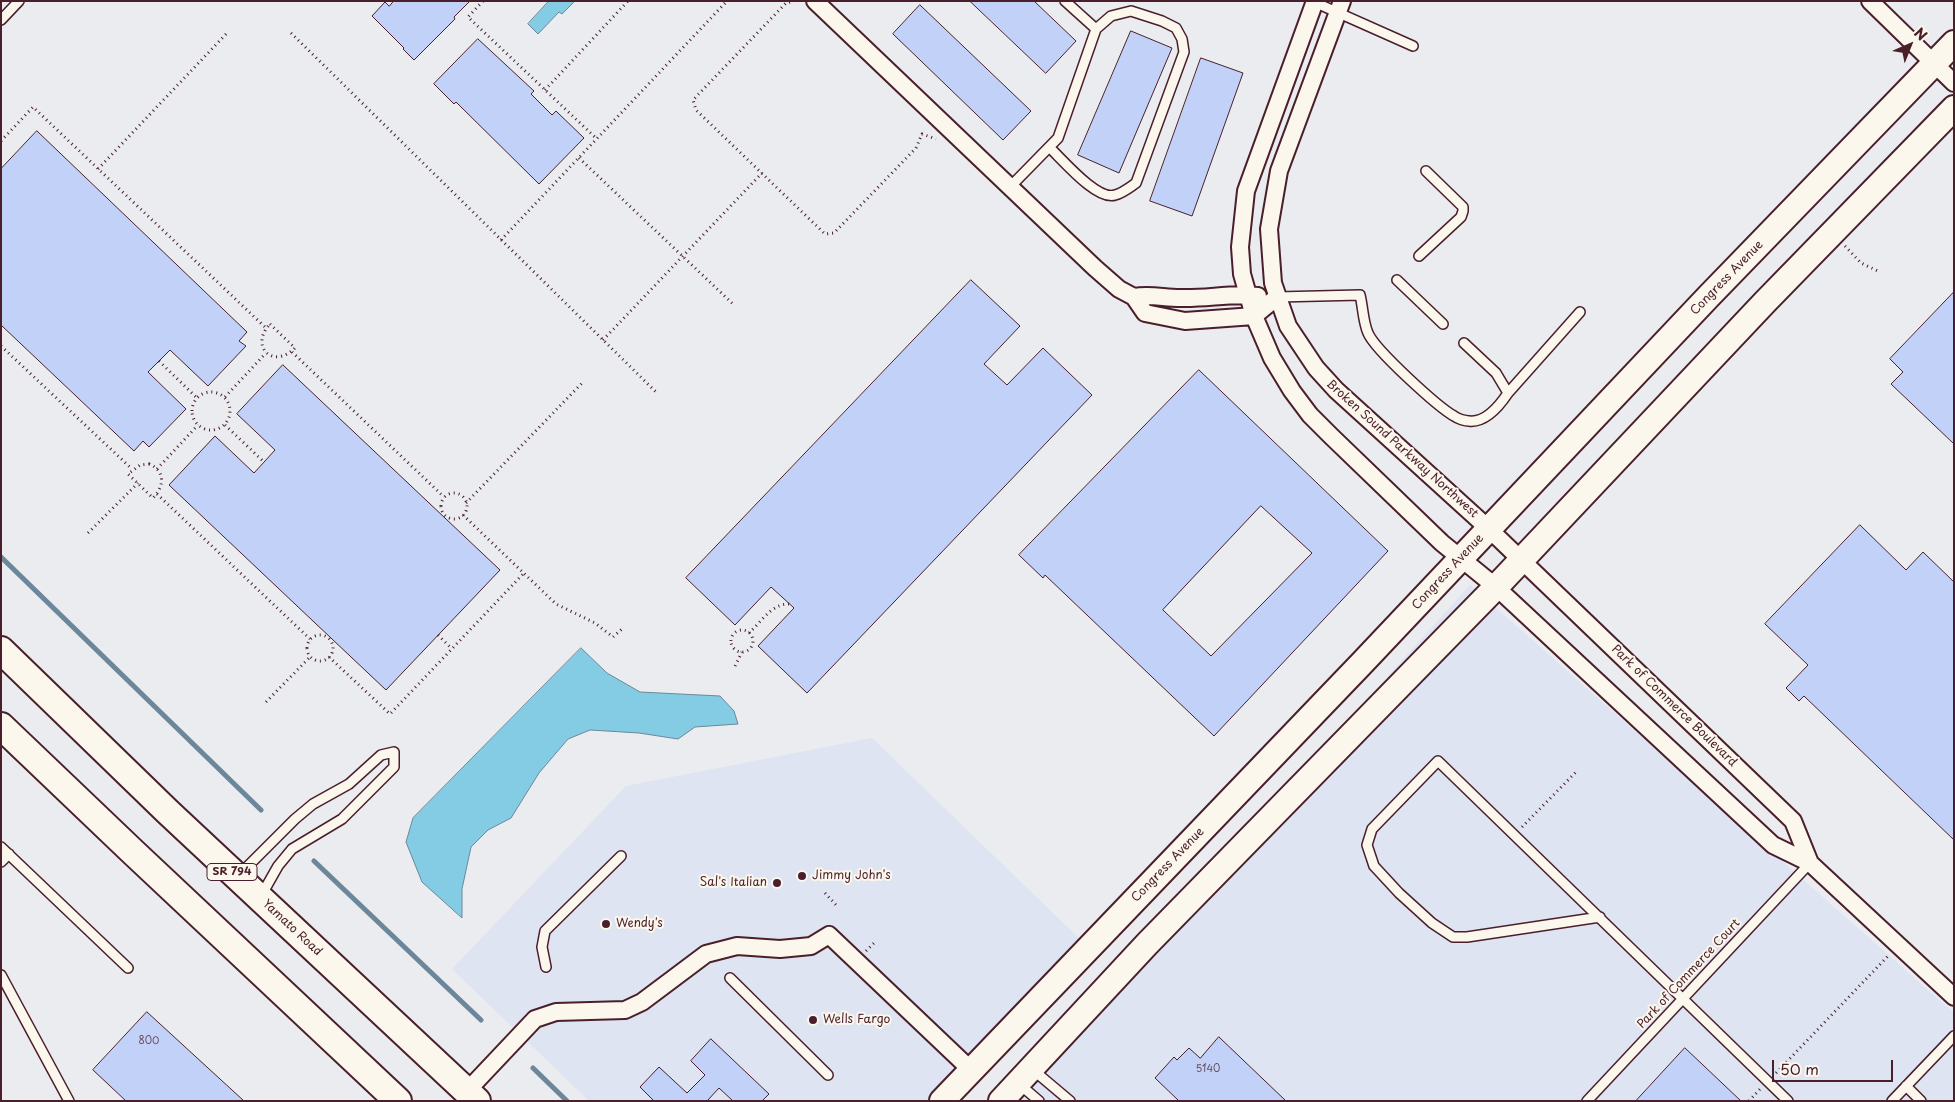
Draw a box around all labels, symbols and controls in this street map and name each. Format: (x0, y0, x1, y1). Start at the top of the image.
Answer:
north arrow (1885, 20, 1935, 70)
text: N (1909, 22, 1932, 45)
street label: Congress Avenue (1688, 238, 1766, 318)
street label: Broken Sound Parkway Northwest (1323, 377, 1481, 521)
street label: Congress Avenue (1409, 531, 1487, 613)
street label: Park of Commerce Boulevard (1608, 642, 1740, 770)
street label: Congress Avenue (1129, 825, 1207, 905)
road number: SR 794 (207, 864, 257, 880)
place label: Jimmy John's (812, 869, 891, 883)
marker: Jimmy John's (796, 870, 808, 882)
place label: Sal's Italian (700, 876, 767, 890)
marker: Sal's Italian (771, 877, 783, 889)
street label: Yamato Road (259, 897, 325, 959)
street label: Park of Commerce Court (1634, 916, 1744, 1032)
place label: Wendy's (616, 917, 663, 931)
marker: Wendy's (600, 918, 612, 930)
place label: Wells Fargo (823, 1013, 890, 1027)
marker: Wells Fargo (807, 1014, 819, 1026)
house number: 800 (139, 1035, 159, 1047)
scale bar (1775, 1050, 1896, 1082)
text: 50 m (1780, 1057, 1819, 1080)
house number: 5140 (1196, 1063, 1220, 1075)

